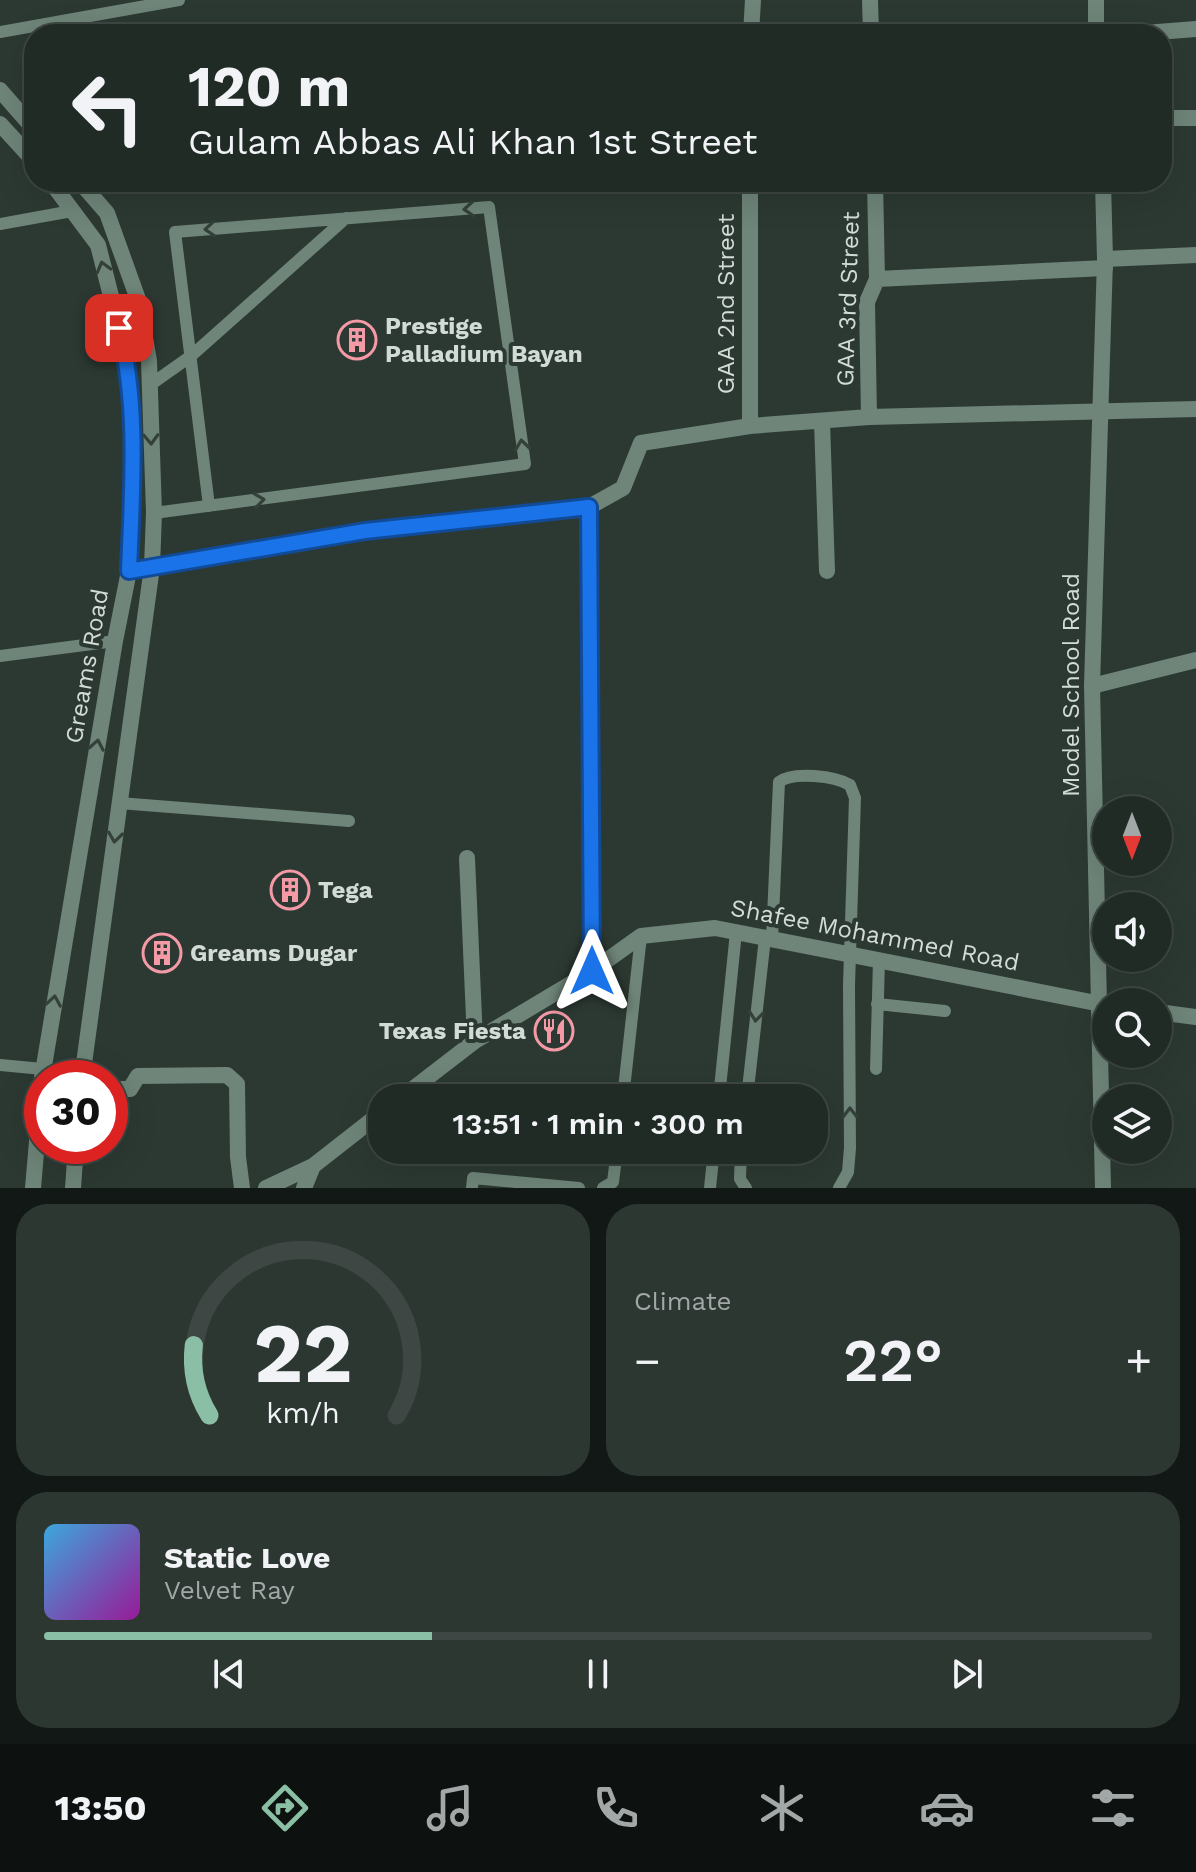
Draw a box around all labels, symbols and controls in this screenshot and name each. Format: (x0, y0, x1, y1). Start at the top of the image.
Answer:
text: 120 m (188, 54, 350, 120)
icon: left (56, 56, 160, 160)
text: Gulam Abbas Ali Khan 1st Street (188, 121, 757, 163)
one-way arrow (462, 200, 475, 217)
street label: GAA 3rd Street (831, 211, 865, 387)
street label: GAA 2nd Street (712, 214, 740, 394)
one-way arrow (203, 220, 216, 237)
one-way arrow (96, 260, 113, 274)
pin (85, 294, 153, 362)
icon: arrive (97, 306, 141, 350)
place label: Prestige Palladium Bayan (385, 312, 583, 368)
building icon: Prestige Palladium Bayan (336, 319, 378, 361)
one-way arrow (143, 433, 160, 446)
one-way arrow (514, 438, 531, 452)
one-way arrow (253, 491, 266, 508)
street label: Model School Road (1057, 573, 1085, 797)
street label: Greams Road (60, 587, 114, 745)
one-way arrow (88, 738, 105, 751)
north arrow (1092, 796, 1172, 876)
map controls (1092, 796, 1172, 1164)
one-way arrow (107, 830, 124, 844)
building icon: Tega (269, 869, 311, 911)
place label: Tega (318, 876, 373, 904)
button: sound (1092, 892, 1172, 972)
street label: Shafee Mohammed Road (728, 893, 1022, 977)
position arrow (550, 929, 634, 1013)
building icon: Greams Dugar (141, 932, 183, 974)
place label: Greams Dugar (190, 939, 358, 967)
button: search (1092, 988, 1172, 1068)
one-way arrow (45, 994, 62, 1008)
restaurant icon: Texas Fiesta (533, 1010, 575, 1052)
one-way arrow (747, 1010, 764, 1023)
place label: Texas Fiesta (379, 1017, 526, 1045)
speed limit sign: 30 (24, 1060, 128, 1164)
button: layers (1092, 1084, 1172, 1164)
text: 13:51 · 1 min · 300 m (452, 1106, 744, 1141)
one-way arrow (841, 1106, 859, 1119)
text: Climate (634, 1286, 732, 1316)
text: 22 (253, 1305, 353, 1402)
text: 22° (843, 1325, 943, 1396)
text: − (634, 1335, 661, 1387)
text: + (1125, 1335, 1152, 1387)
text: km/h (266, 1396, 340, 1430)
text: Static Love (164, 1540, 330, 1575)
text: Velvet Ray (164, 1575, 295, 1605)
icon: previous (207, 1652, 251, 1696)
icon: pause (576, 1652, 620, 1696)
icon: next (945, 1652, 989, 1696)
icon: directions (257, 1780, 313, 1836)
icon: music (422, 1780, 478, 1836)
icon: phone (588, 1780, 644, 1836)
icon: climate (754, 1780, 810, 1836)
icon: car (919, 1780, 975, 1836)
icon: filters (1085, 1780, 1141, 1836)
text: 13:50 (55, 1787, 147, 1829)

